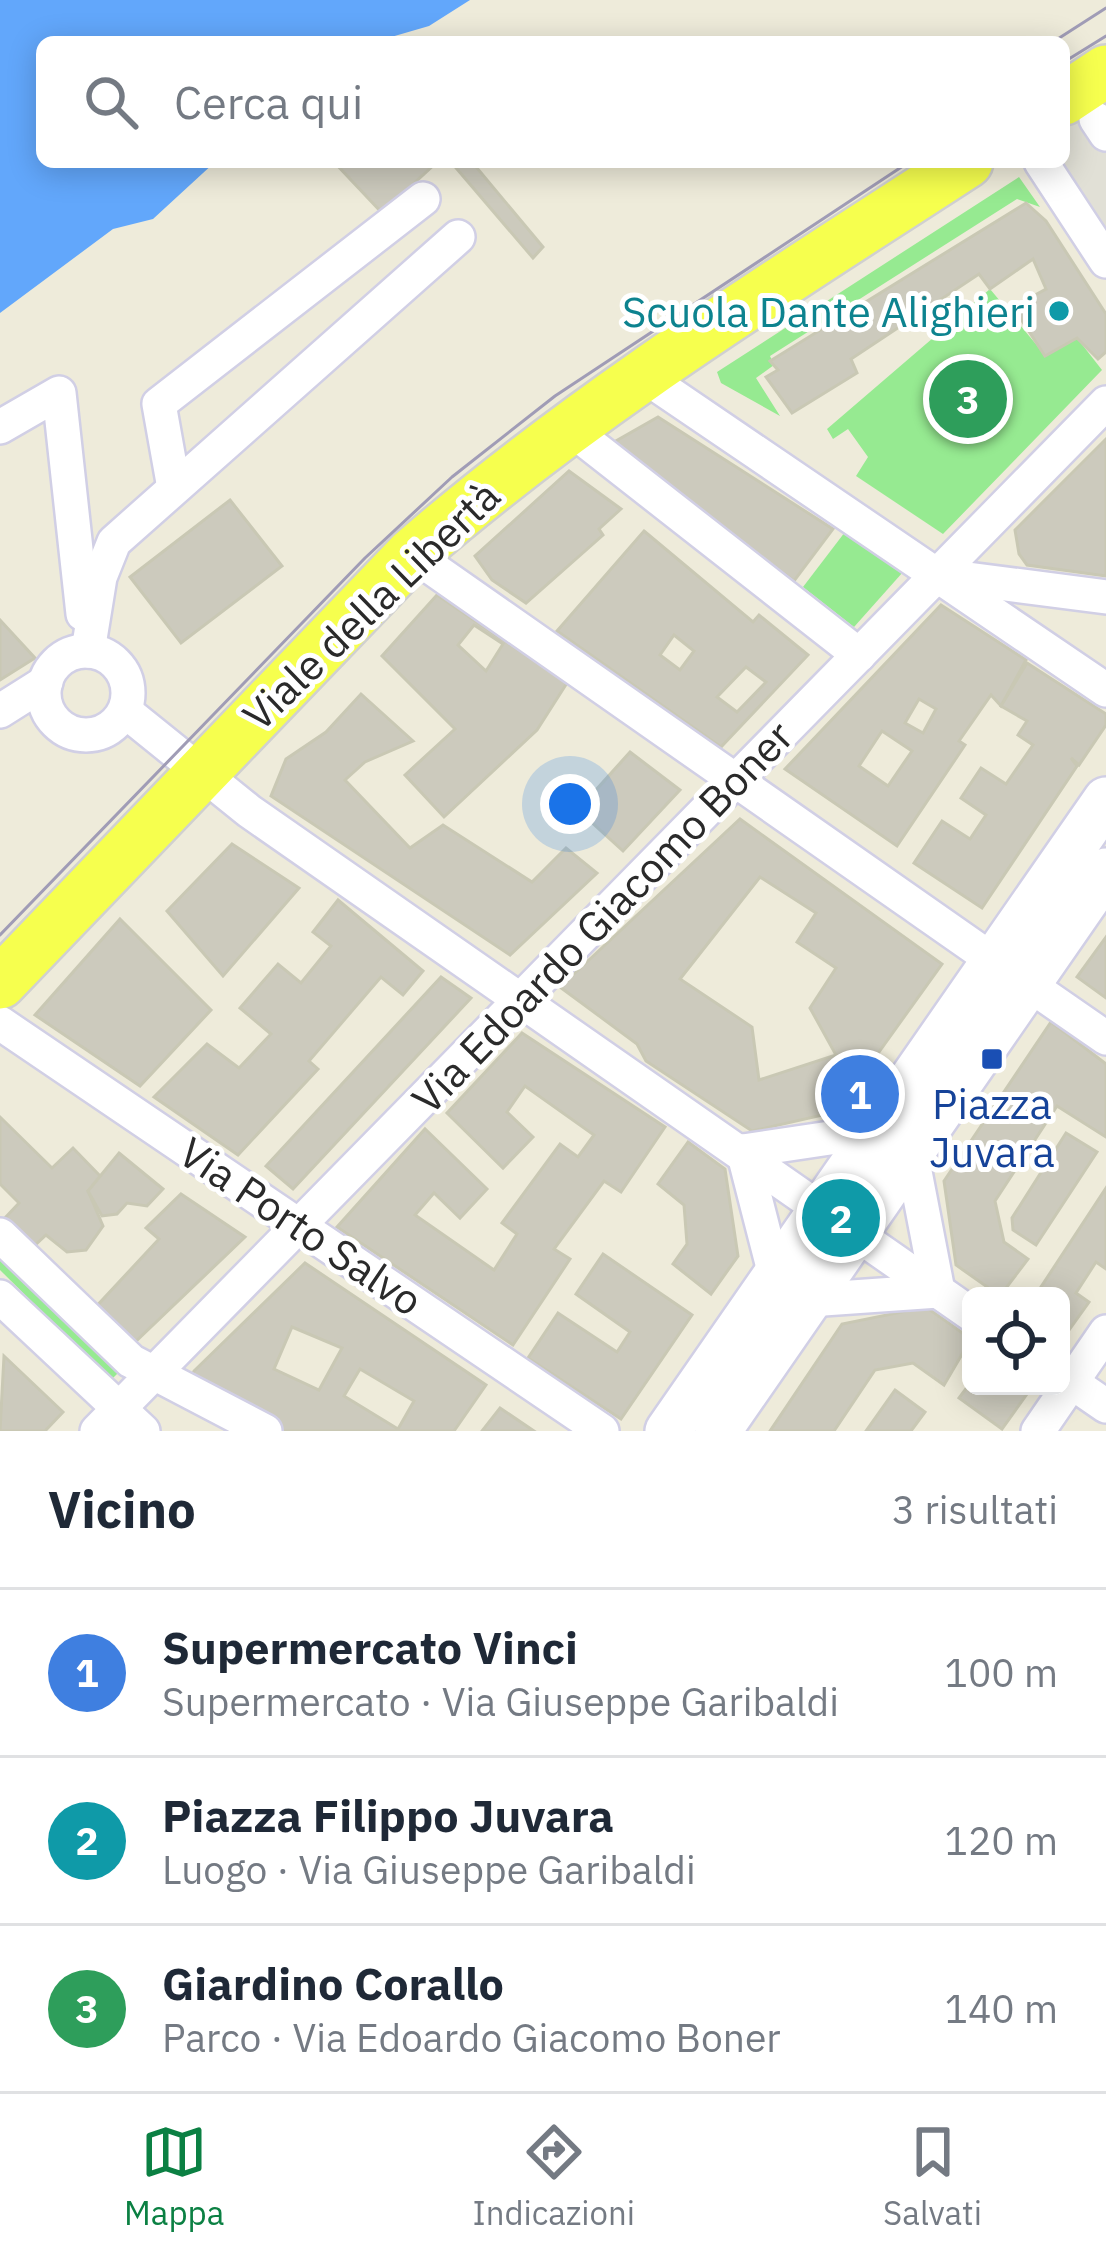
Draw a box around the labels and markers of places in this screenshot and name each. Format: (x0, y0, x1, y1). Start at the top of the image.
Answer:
place label: Scuola Dante Alighieri (622, 284, 1035, 339)
marker: Scuola Dante Alighieri (1046, 298, 1072, 324)
pin: 3 (929, 354, 1007, 444)
marker: Piazza Juvara (979, 1046, 1005, 1072)
pin: 1 (821, 1049, 899, 1139)
place label: Piazza Juvara (929, 1076, 1055, 1179)
pin: 2 (802, 1173, 880, 1263)

